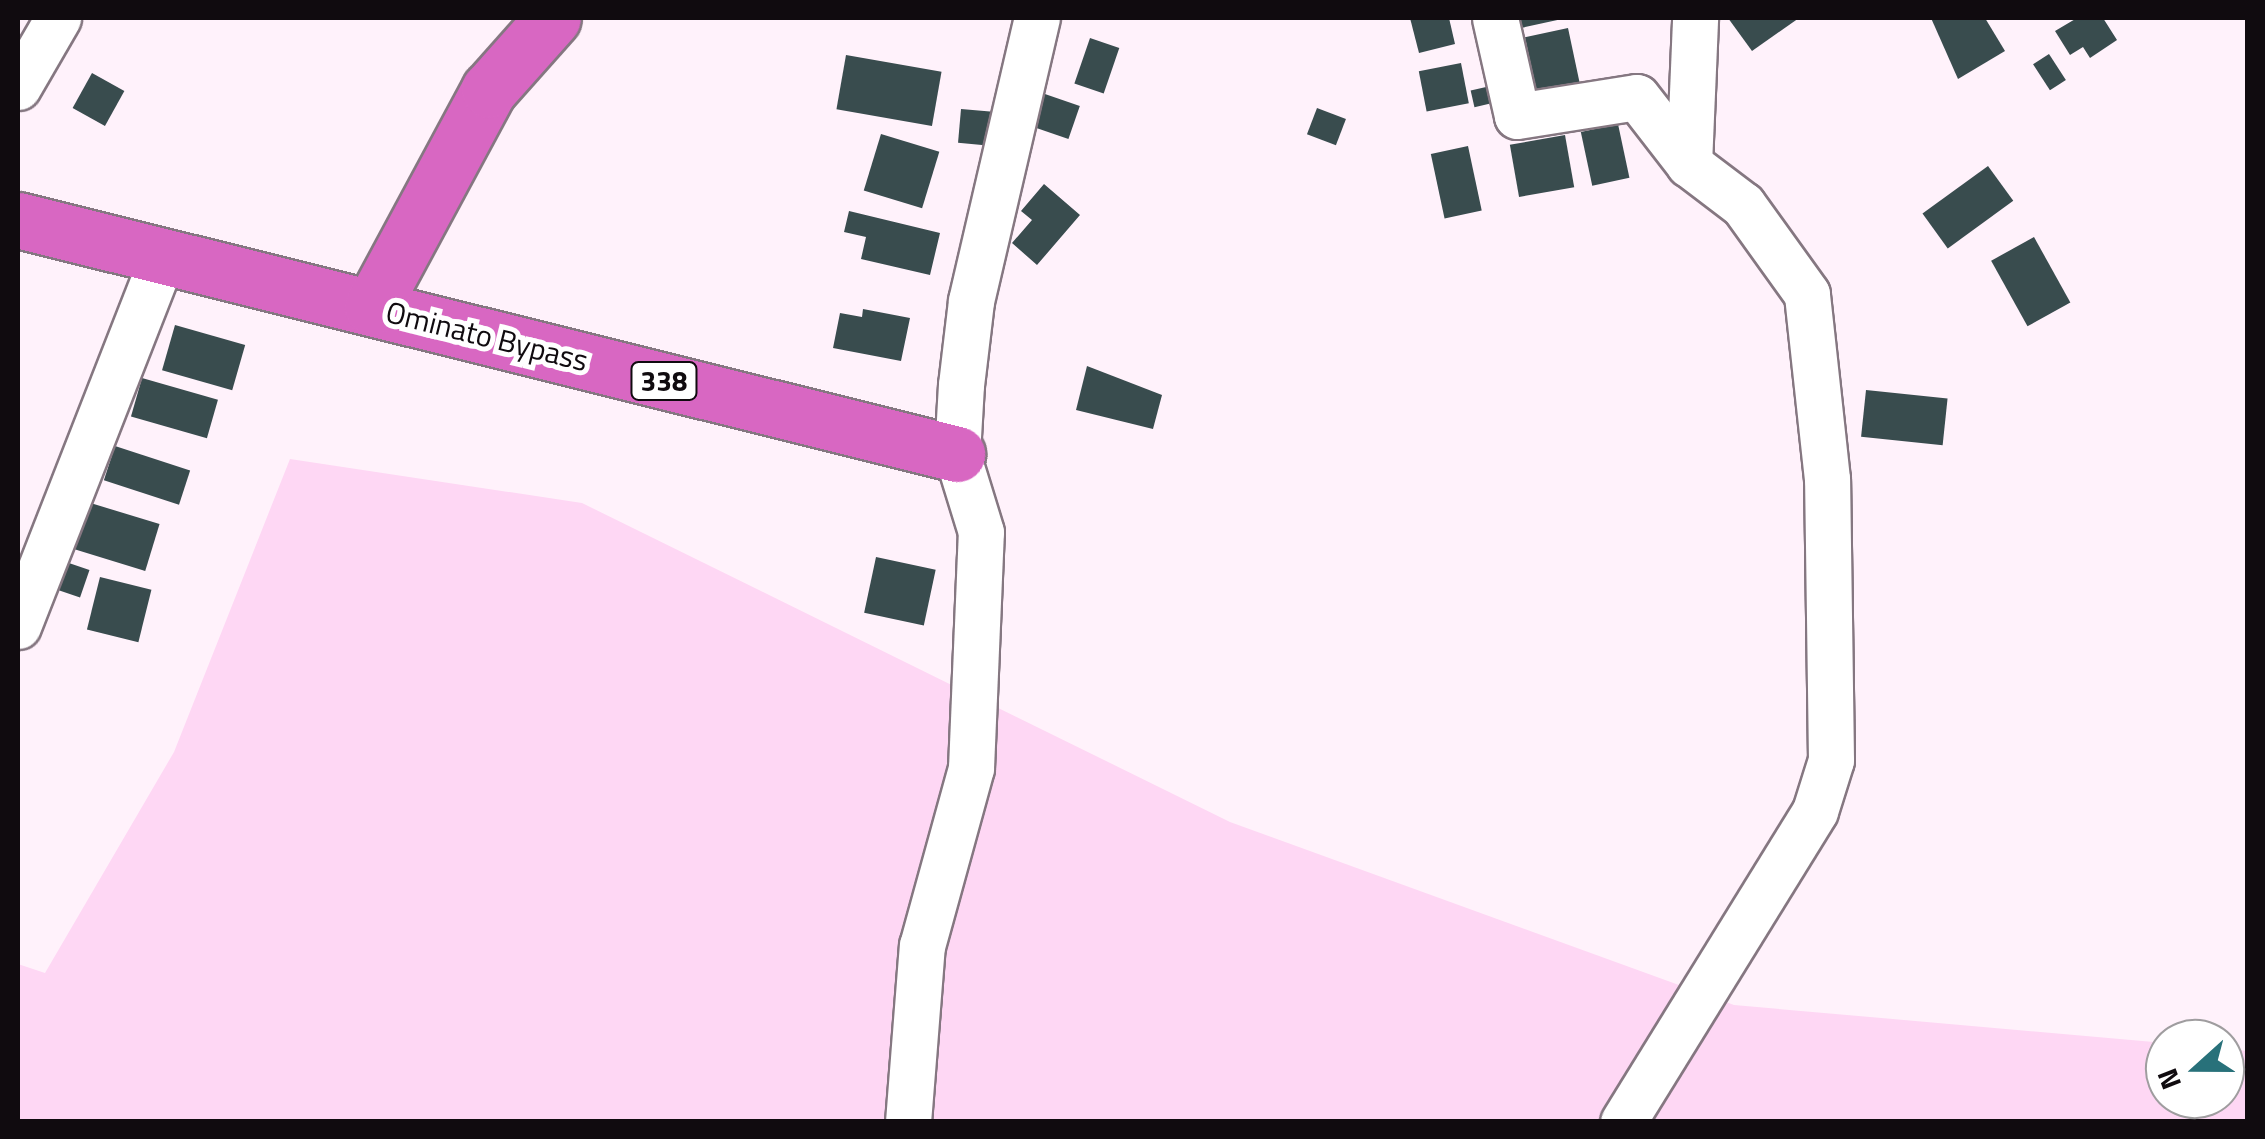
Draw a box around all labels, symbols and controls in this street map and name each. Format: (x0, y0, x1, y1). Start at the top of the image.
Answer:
street label: Ominato Bypass (382, 293, 592, 379)
road number: 338 (629, 358, 699, 404)
north arrow (2145, 1019, 2245, 1119)
text: N (2145, 1062, 2192, 1096)

